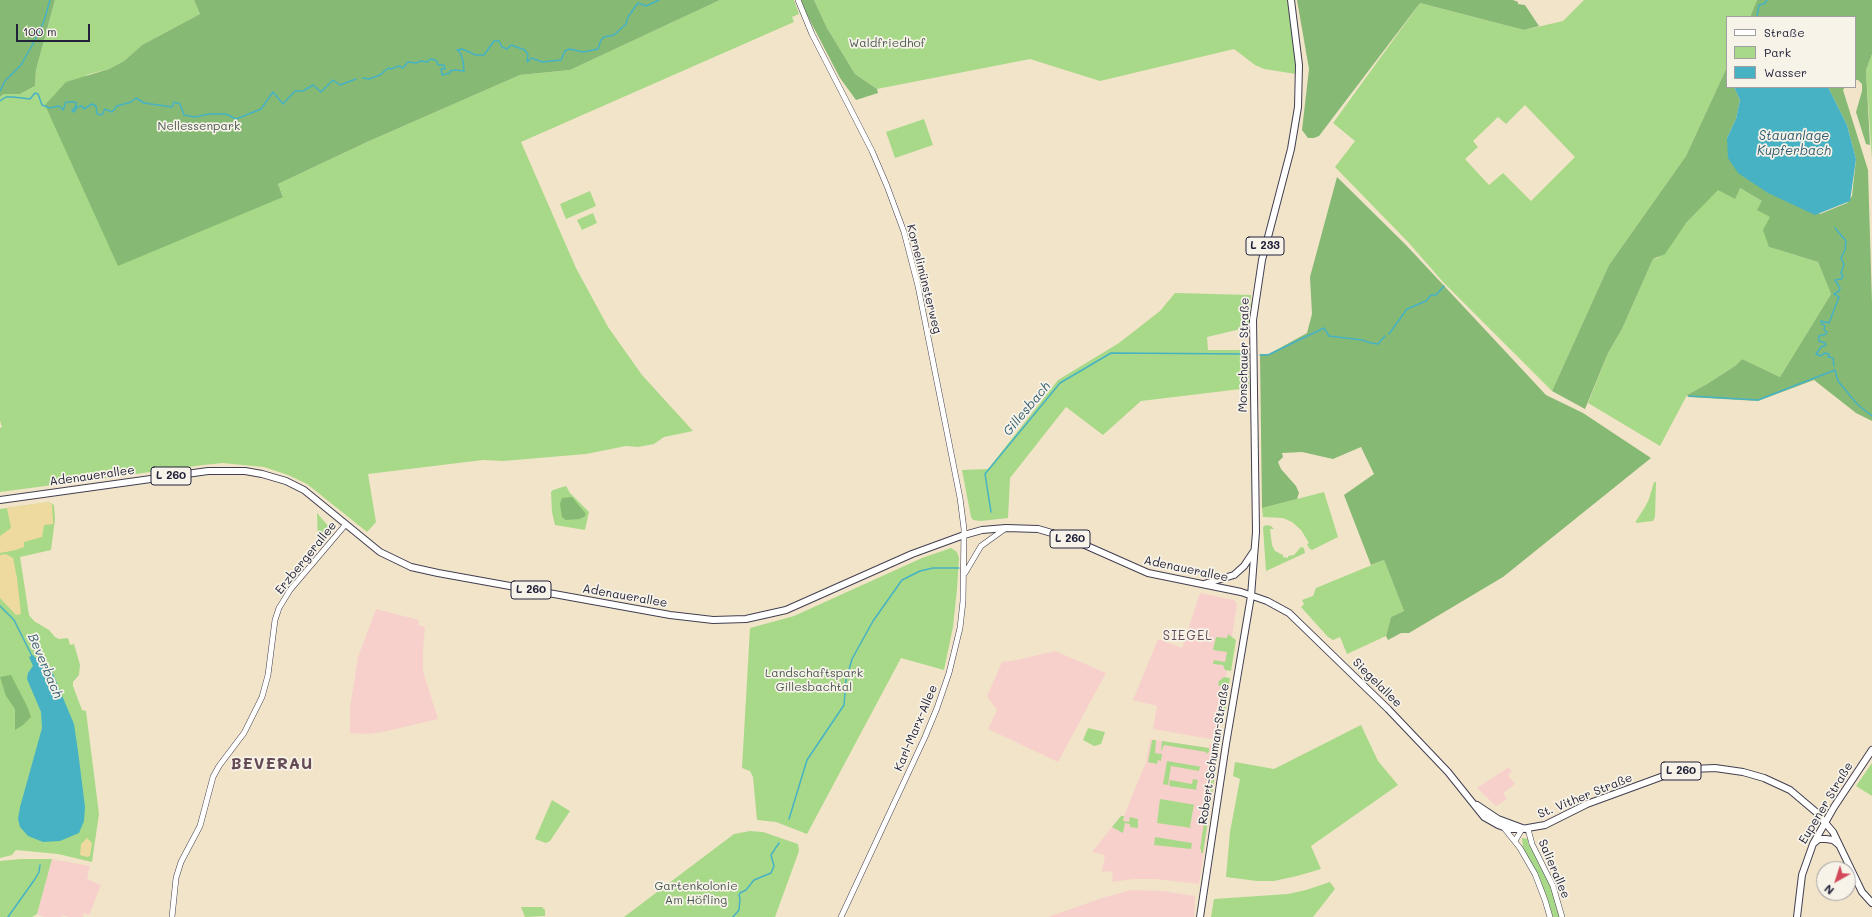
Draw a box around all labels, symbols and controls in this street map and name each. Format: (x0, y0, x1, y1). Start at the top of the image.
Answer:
scale bar (18, 16, 92, 42)
legend (1726, 16, 1856, 88)
text: 100 m (23, 23, 57, 39)
text: Straße (1764, 24, 1805, 40)
park label: Waldfriedhof (849, 36, 925, 50)
text: Park (1764, 44, 1791, 60)
text: Wasser (1764, 64, 1807, 80)
park label: Nellessenpark (158, 119, 240, 133)
water label: Stauanlage Kupferbach (1757, 128, 1831, 159)
street label: Kornelimünsterweg (903, 223, 945, 335)
road number: L 233 (1246, 237, 1284, 255)
street label: Monschauer Straße (1236, 297, 1252, 413)
water label: Gillesbach (1000, 379, 1054, 439)
street label: Adenauerallee (48, 463, 136, 489)
road number: L 260 (151, 467, 191, 485)
street label: Erzbergerallee (272, 519, 340, 597)
road number: L 260 (1050, 530, 1090, 548)
street label: Adenauerallee (1143, 553, 1229, 585)
road number: L 260 (511, 581, 551, 599)
street label: Adenauerallee (581, 581, 669, 611)
district label: SIEGEL (1163, 628, 1213, 644)
water label: Beverbach (24, 631, 66, 701)
street label: Siegelallee (1349, 655, 1405, 711)
park label: Landschaftspark Gillesbachtal (765, 666, 863, 694)
street label: Robert-Schuman-Straße (1196, 682, 1232, 826)
street label: Karl-Marx-Allee (891, 683, 941, 773)
district label: BEVERAU (231, 754, 313, 774)
street label: Eupener Straße (1796, 760, 1856, 846)
road number: L 260 (1661, 762, 1701, 780)
street label: St. Vither Straße (1536, 770, 1634, 822)
street label: Salierallee (1535, 837, 1573, 901)
north arrow (1816, 861, 1856, 901)
park label: Gartenkolonie Am Höfling (654, 879, 738, 907)
text: N (1821, 881, 1837, 898)

